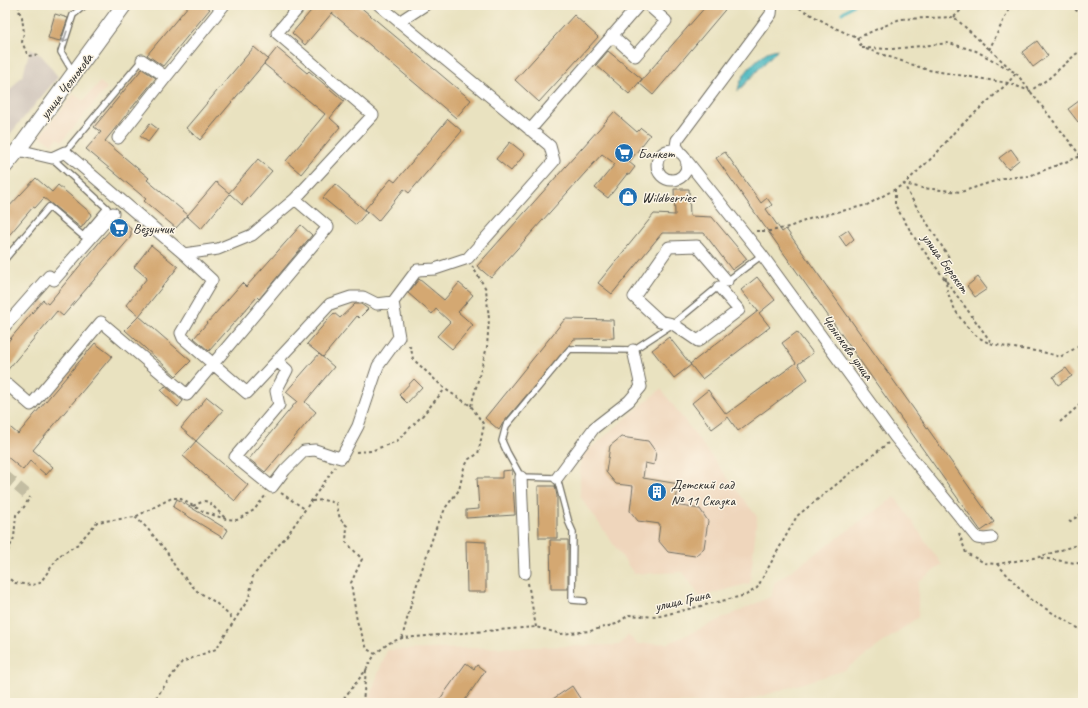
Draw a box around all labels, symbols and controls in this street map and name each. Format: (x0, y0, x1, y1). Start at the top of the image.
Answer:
one-way arrow (61, 31, 69, 43)
street label: улица Челнокова (36, 49, 97, 123)
supermarket icon: Банкет (613, 142, 635, 164)
place label: Банкет (638, 145, 676, 162)
shop icon: Wildberries (617, 186, 639, 208)
place label: Wildberries (642, 189, 697, 206)
supermarket icon: Везунчик (108, 217, 130, 239)
place label: Везунчик (133, 220, 175, 237)
street label: улица Берекет (918, 229, 974, 298)
street label: Челнокова улица (818, 311, 878, 384)
place label: Детский сад № 11 Сказка (671, 476, 736, 509)
building icon: Детский сад № 11 Сказка (646, 481, 668, 503)
street label: улица Грина (652, 586, 713, 615)

